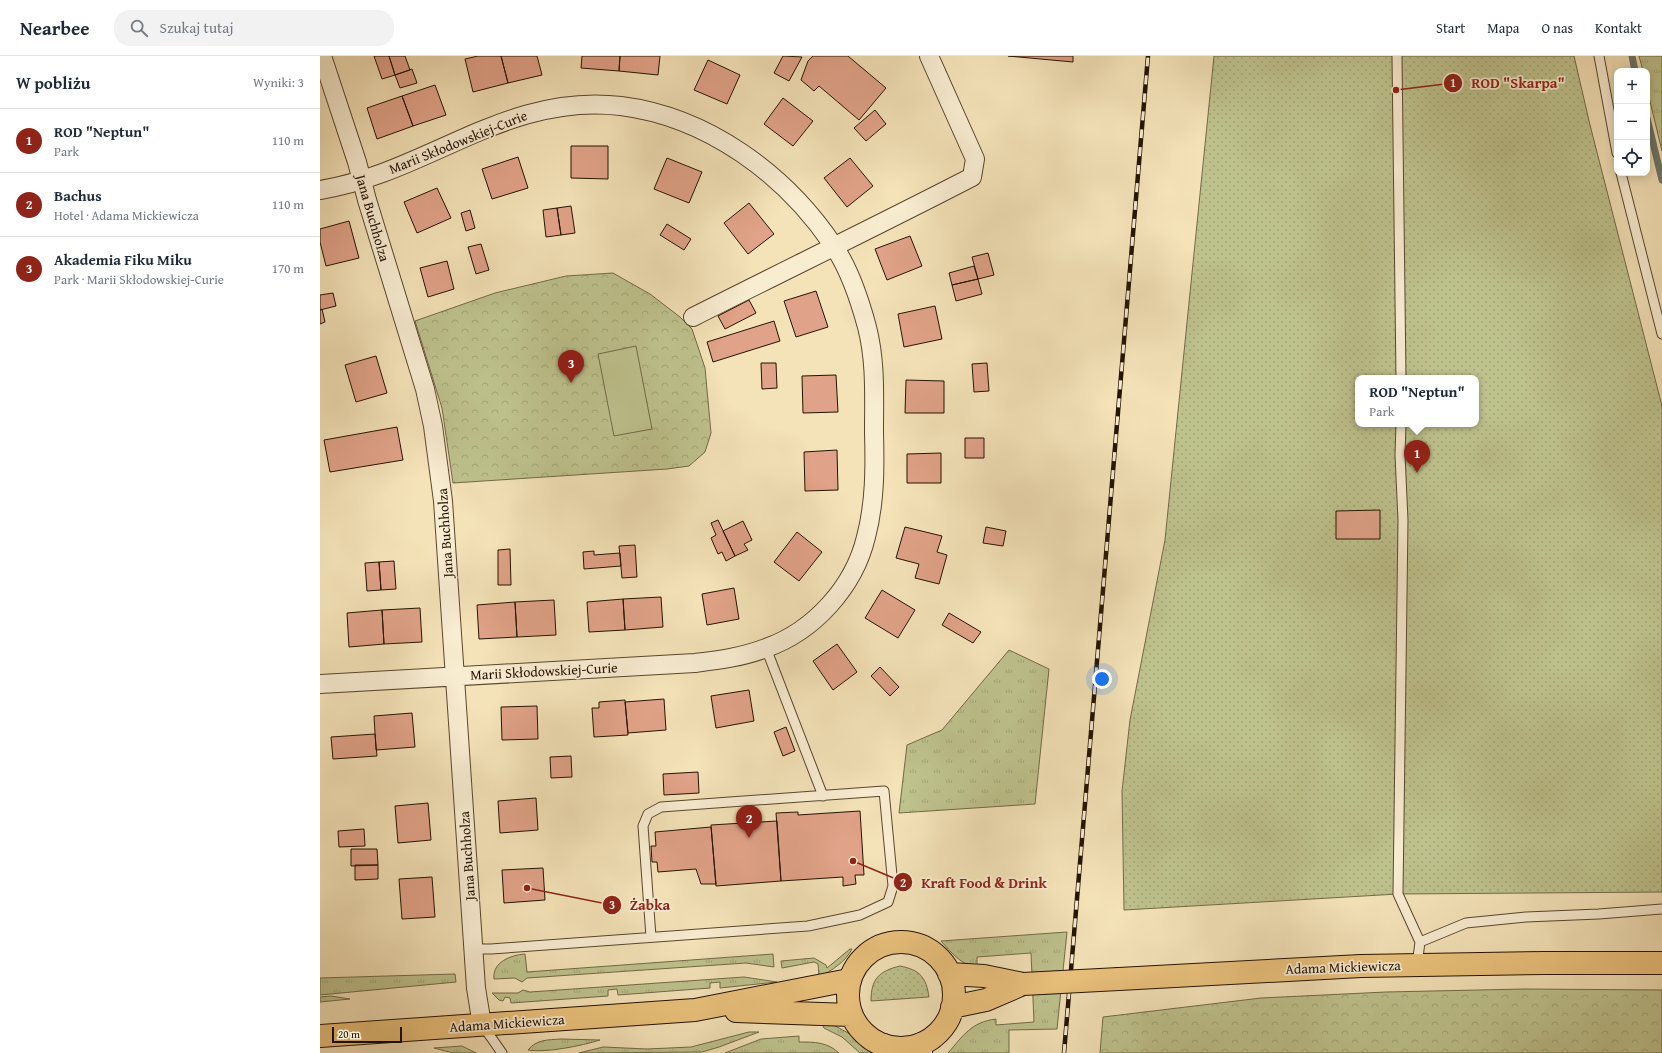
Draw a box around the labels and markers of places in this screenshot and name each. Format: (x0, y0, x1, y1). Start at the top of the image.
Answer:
callout: ROD "Skarpa" (1443, 69, 1573, 96)
pin: 3 (558, 350, 584, 383)
pin: 1 (1404, 440, 1430, 473)
pin: 2 (736, 805, 762, 838)
callout: Kraft Food & Drink (893, 869, 1055, 896)
callout: Żabka (602, 891, 678, 918)

